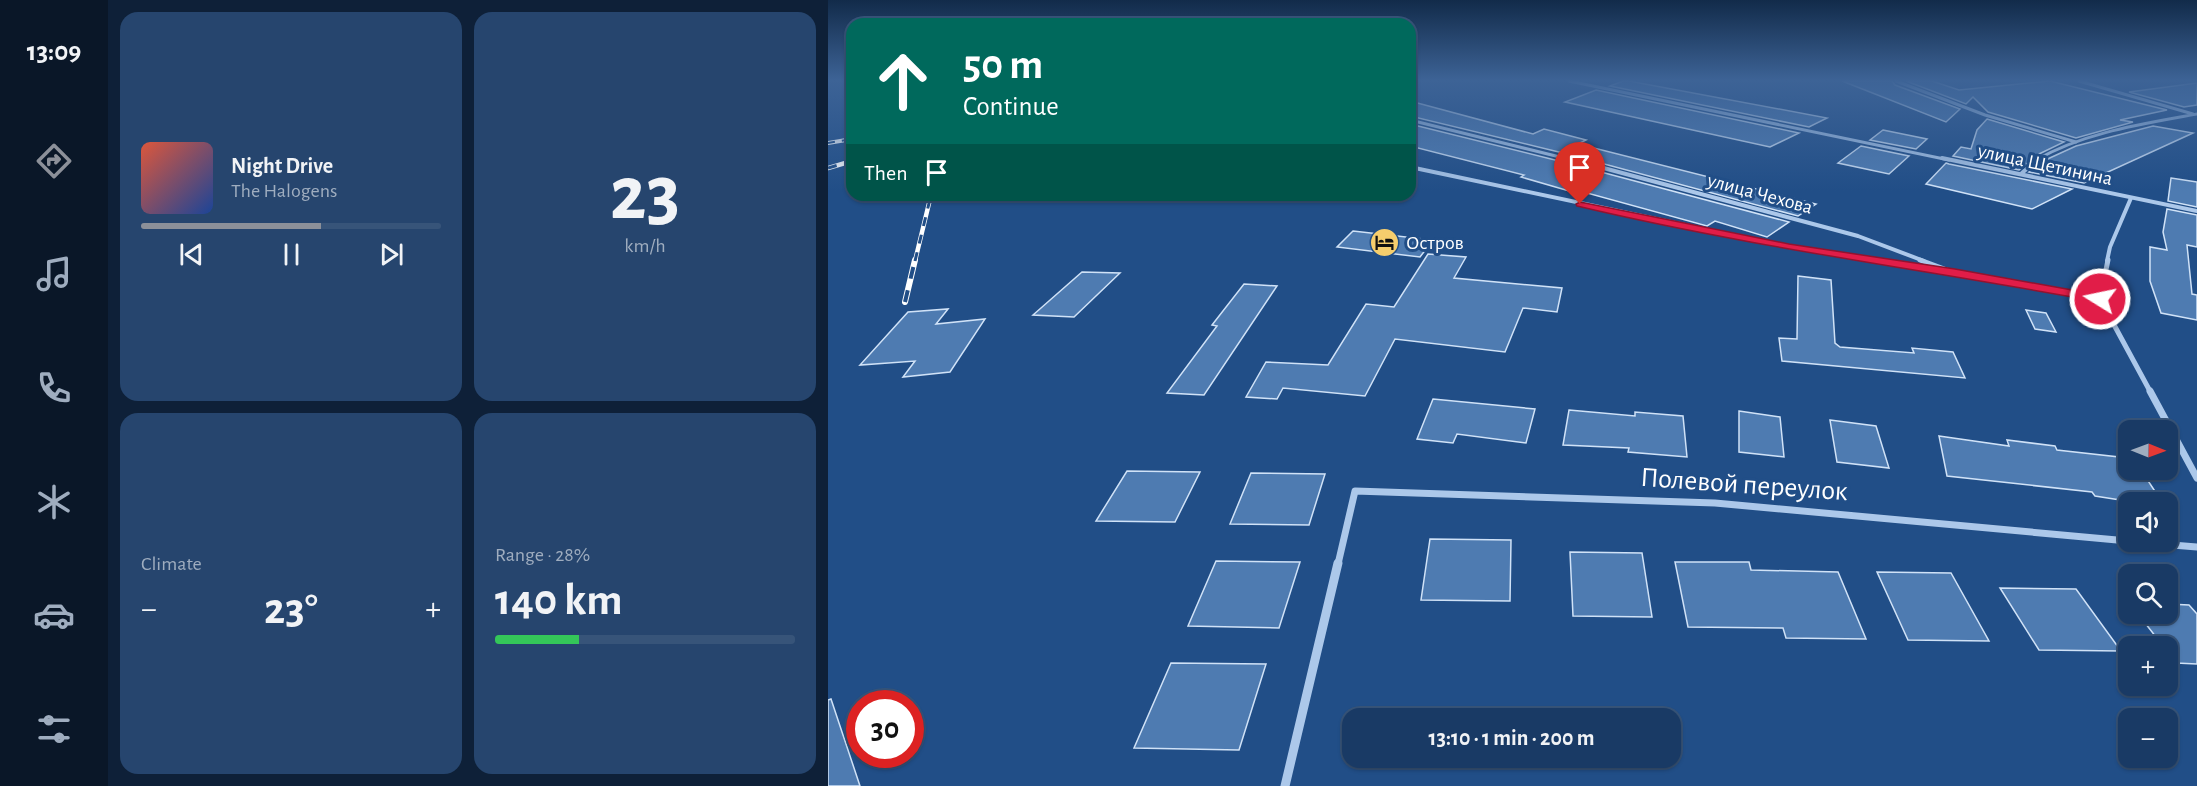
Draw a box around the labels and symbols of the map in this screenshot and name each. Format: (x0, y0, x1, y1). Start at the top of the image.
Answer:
street label: улица Щетинина (1975, 141, 2114, 189)
pin (1554, 142, 1605, 204)
street label: улица Чехова (1704, 170, 1815, 218)
hotel icon: Остров (1369, 227, 1401, 259)
place label: Остров (1406, 233, 1464, 253)
position arrow (2068, 267, 2132, 331)
north arrow (2118, 420, 2178, 480)
street label: Полевой переулок (1639, 464, 1849, 506)
speed limit sign: 30 (846, 690, 924, 768)

